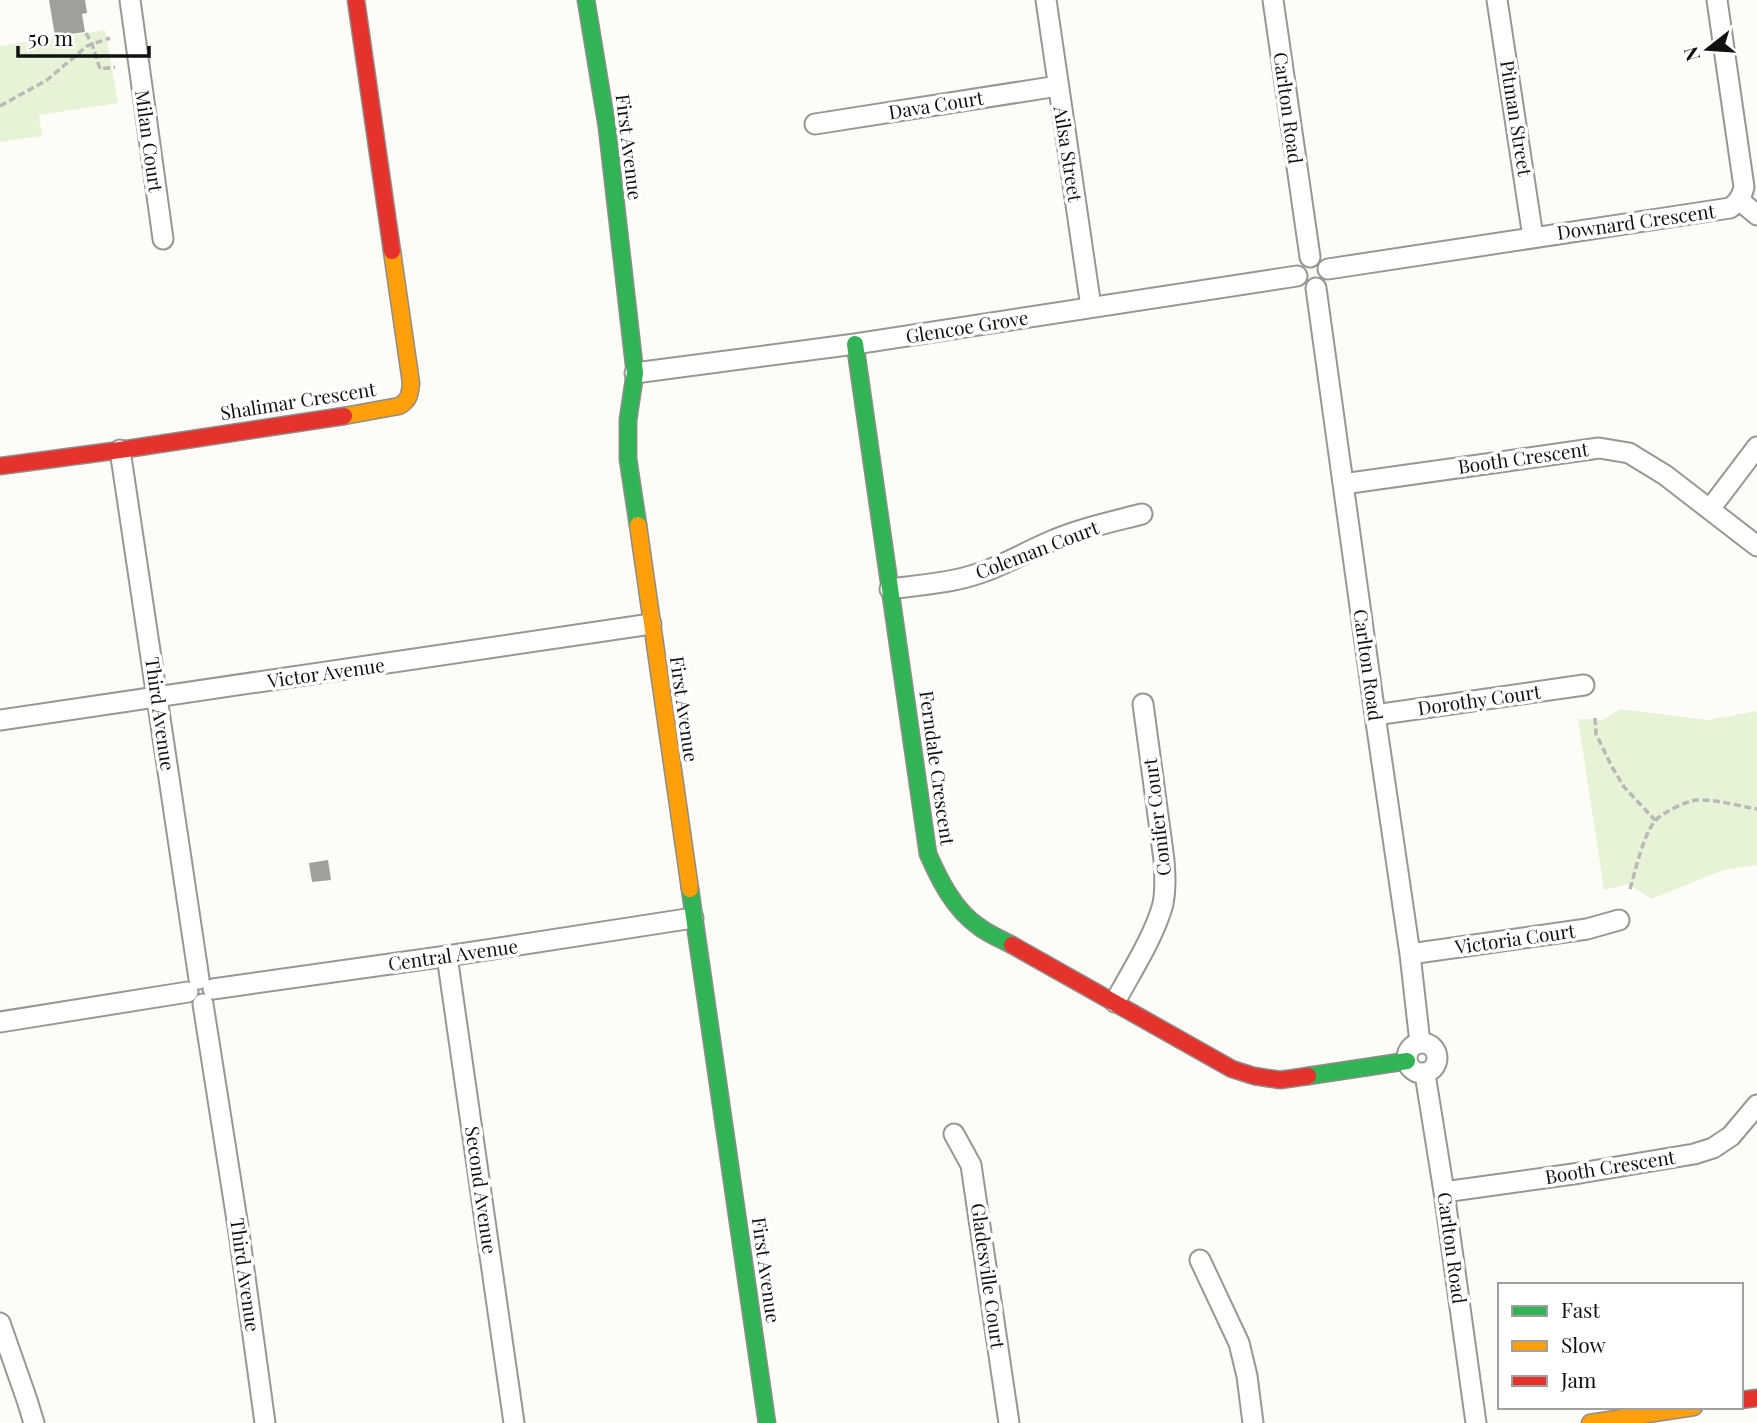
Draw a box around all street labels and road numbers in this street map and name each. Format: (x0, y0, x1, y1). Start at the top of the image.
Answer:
street label: Carlton Road (1268, 50, 1310, 165)
street label: Pitman Street (1495, 58, 1539, 178)
street label: Dava Court (886, 84, 985, 124)
street label: Milan Court (130, 88, 170, 194)
street label: First Avenue (611, 92, 649, 201)
street label: Ailsa Street (1048, 103, 1089, 204)
street label: Downard Crescent (1555, 197, 1717, 245)
street label: Glencoe Grove (904, 303, 1030, 349)
street label: Shalimar Crescent (218, 375, 378, 425)
street label: Booth Crescent (1456, 435, 1590, 479)
street label: Coleman Court (971, 513, 1102, 585)
street label: Carlton Road (1348, 607, 1390, 722)
street label: Victor Avenue (265, 651, 386, 693)
street label: First Avenue (665, 654, 705, 763)
street label: Third Avenue (140, 655, 182, 772)
street label: Dorothy Court (1416, 677, 1542, 721)
street label: Ferndale Crescent (914, 689, 962, 847)
street label: Conifer Court (1136, 756, 1176, 878)
street label: Victoria Court (1452, 917, 1577, 959)
street label: Central Avenue (386, 932, 519, 976)
street label: Second Avenue (460, 1124, 504, 1255)
street label: Booth Crescent (1543, 1143, 1677, 1189)
street label: Carlton Road (1432, 1190, 1474, 1305)
street label: Gladesville Court (966, 1201, 1012, 1351)
street label: First Avenue (747, 1215, 787, 1324)
street label: Third Avenue (225, 1216, 267, 1333)

